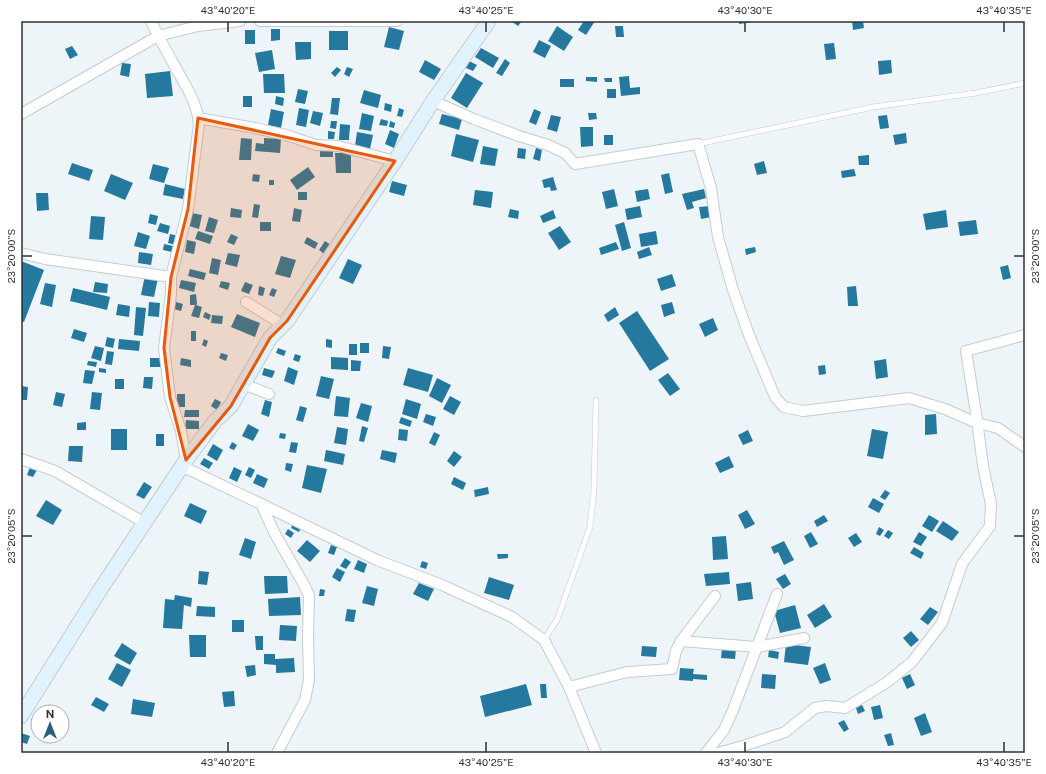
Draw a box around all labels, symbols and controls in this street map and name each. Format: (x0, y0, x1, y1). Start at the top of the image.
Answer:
text: 43°40'20"E (201, 4, 255, 16)
text: 43°40'25"E (459, 4, 513, 16)
text: 43°40'30"E (718, 4, 772, 16)
text: 43°40'35"E (976, 4, 1032, 16)
text: 23°20'00"S (5, 228, 17, 283)
text: 23°20'00"S (1029, 228, 1041, 283)
text: 23°20'05"S (5, 508, 17, 563)
text: 23°20'05"S (1029, 508, 1041, 563)
north arrow (30, 704, 70, 744)
text: N (46, 708, 54, 720)
text: 43°40'20"E (201, 756, 255, 768)
text: 43°40'25"E (459, 756, 513, 768)
text: 43°40'30"E (718, 756, 772, 768)
text: 43°40'35"E (976, 756, 1032, 768)

